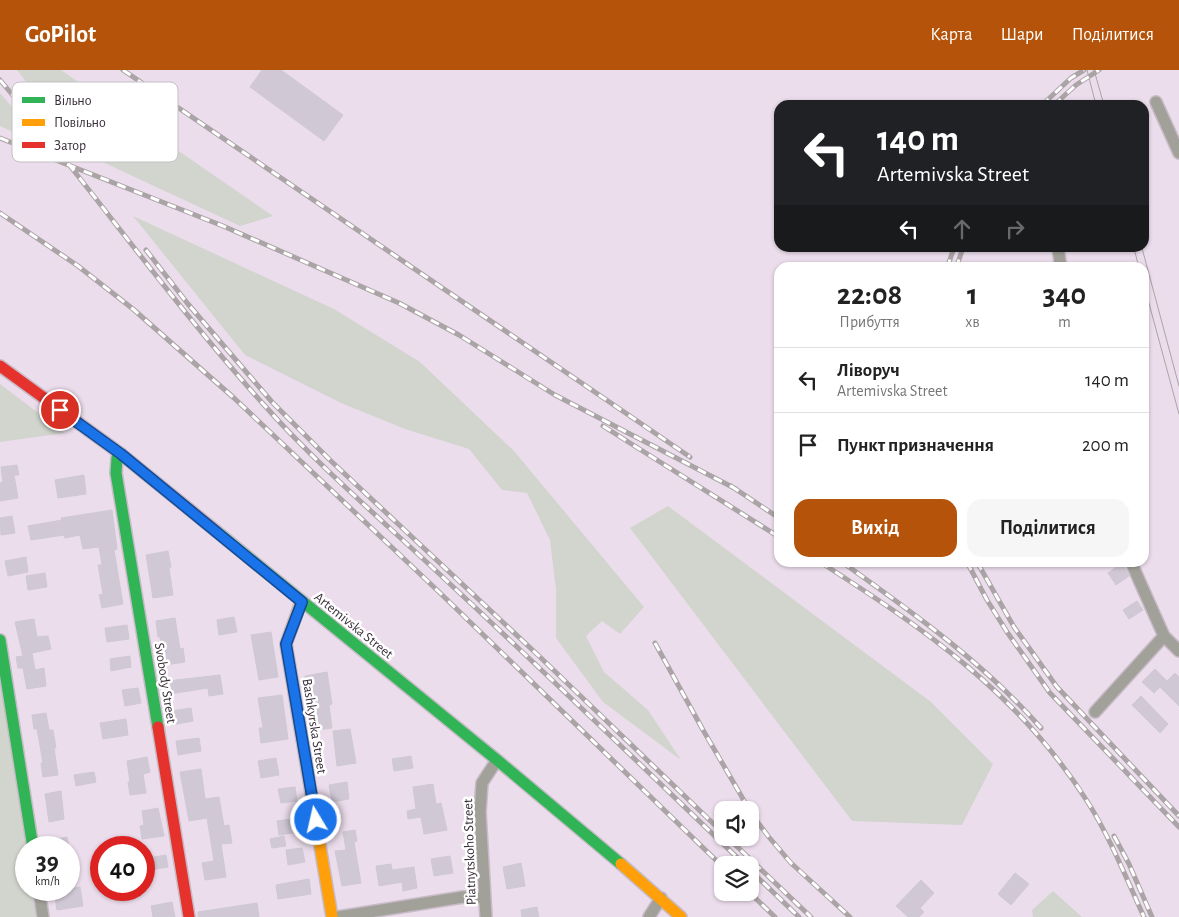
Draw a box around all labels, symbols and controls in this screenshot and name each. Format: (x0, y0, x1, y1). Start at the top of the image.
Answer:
text: GoPilot (25, 23, 96, 47)
text: Карта (930, 26, 972, 44)
text: Шари (1000, 26, 1044, 44)
text: Поділитися (1072, 26, 1154, 44)
legend (12, 82, 178, 162)
text: Вільно (54, 94, 92, 108)
text: Повільно (54, 116, 106, 130)
icon: left (794, 120, 859, 185)
text: 140 m (877, 122, 959, 157)
text: Затор (54, 139, 86, 153)
text: Artemivska Street (877, 163, 1029, 185)
icon: left (895, 215, 923, 243)
icon: ahead (948, 215, 976, 243)
icon: right (1001, 215, 1029, 243)
text: 22:08 (837, 280, 902, 310)
text: 1 (967, 280, 978, 310)
text: 340 (1043, 280, 1086, 310)
text: Прибуття (839, 314, 900, 330)
text: хв (965, 314, 980, 330)
text: m (1058, 314, 1071, 330)
text: Ліворуч (837, 361, 900, 380)
icon: left (794, 366, 822, 394)
text: 140 m (1085, 371, 1129, 390)
text: Artemivska Street (837, 383, 948, 399)
pin (39, 389, 81, 431)
icon: arrive (46, 396, 74, 424)
icon: arrive (794, 431, 822, 459)
text: Пункт призначення (837, 436, 994, 455)
text: 200 m (1082, 436, 1129, 455)
button: Вихід (794, 499, 957, 557)
button: Поділитися (967, 499, 1129, 557)
street label: Artemivska Street (311, 590, 396, 662)
street label: Svobody Street (152, 642, 178, 725)
street label: Bashkyrska Street (300, 677, 329, 775)
position arrow (289, 793, 341, 845)
street label: Piatnytskoho Street (461, 798, 479, 905)
map controls (714, 801, 759, 901)
button: sound (714, 801, 759, 846)
speed limit sign: 40 (90, 836, 155, 901)
text: 39 (36, 850, 59, 875)
button: layers (714, 856, 759, 901)
text: km/h (35, 875, 60, 887)

